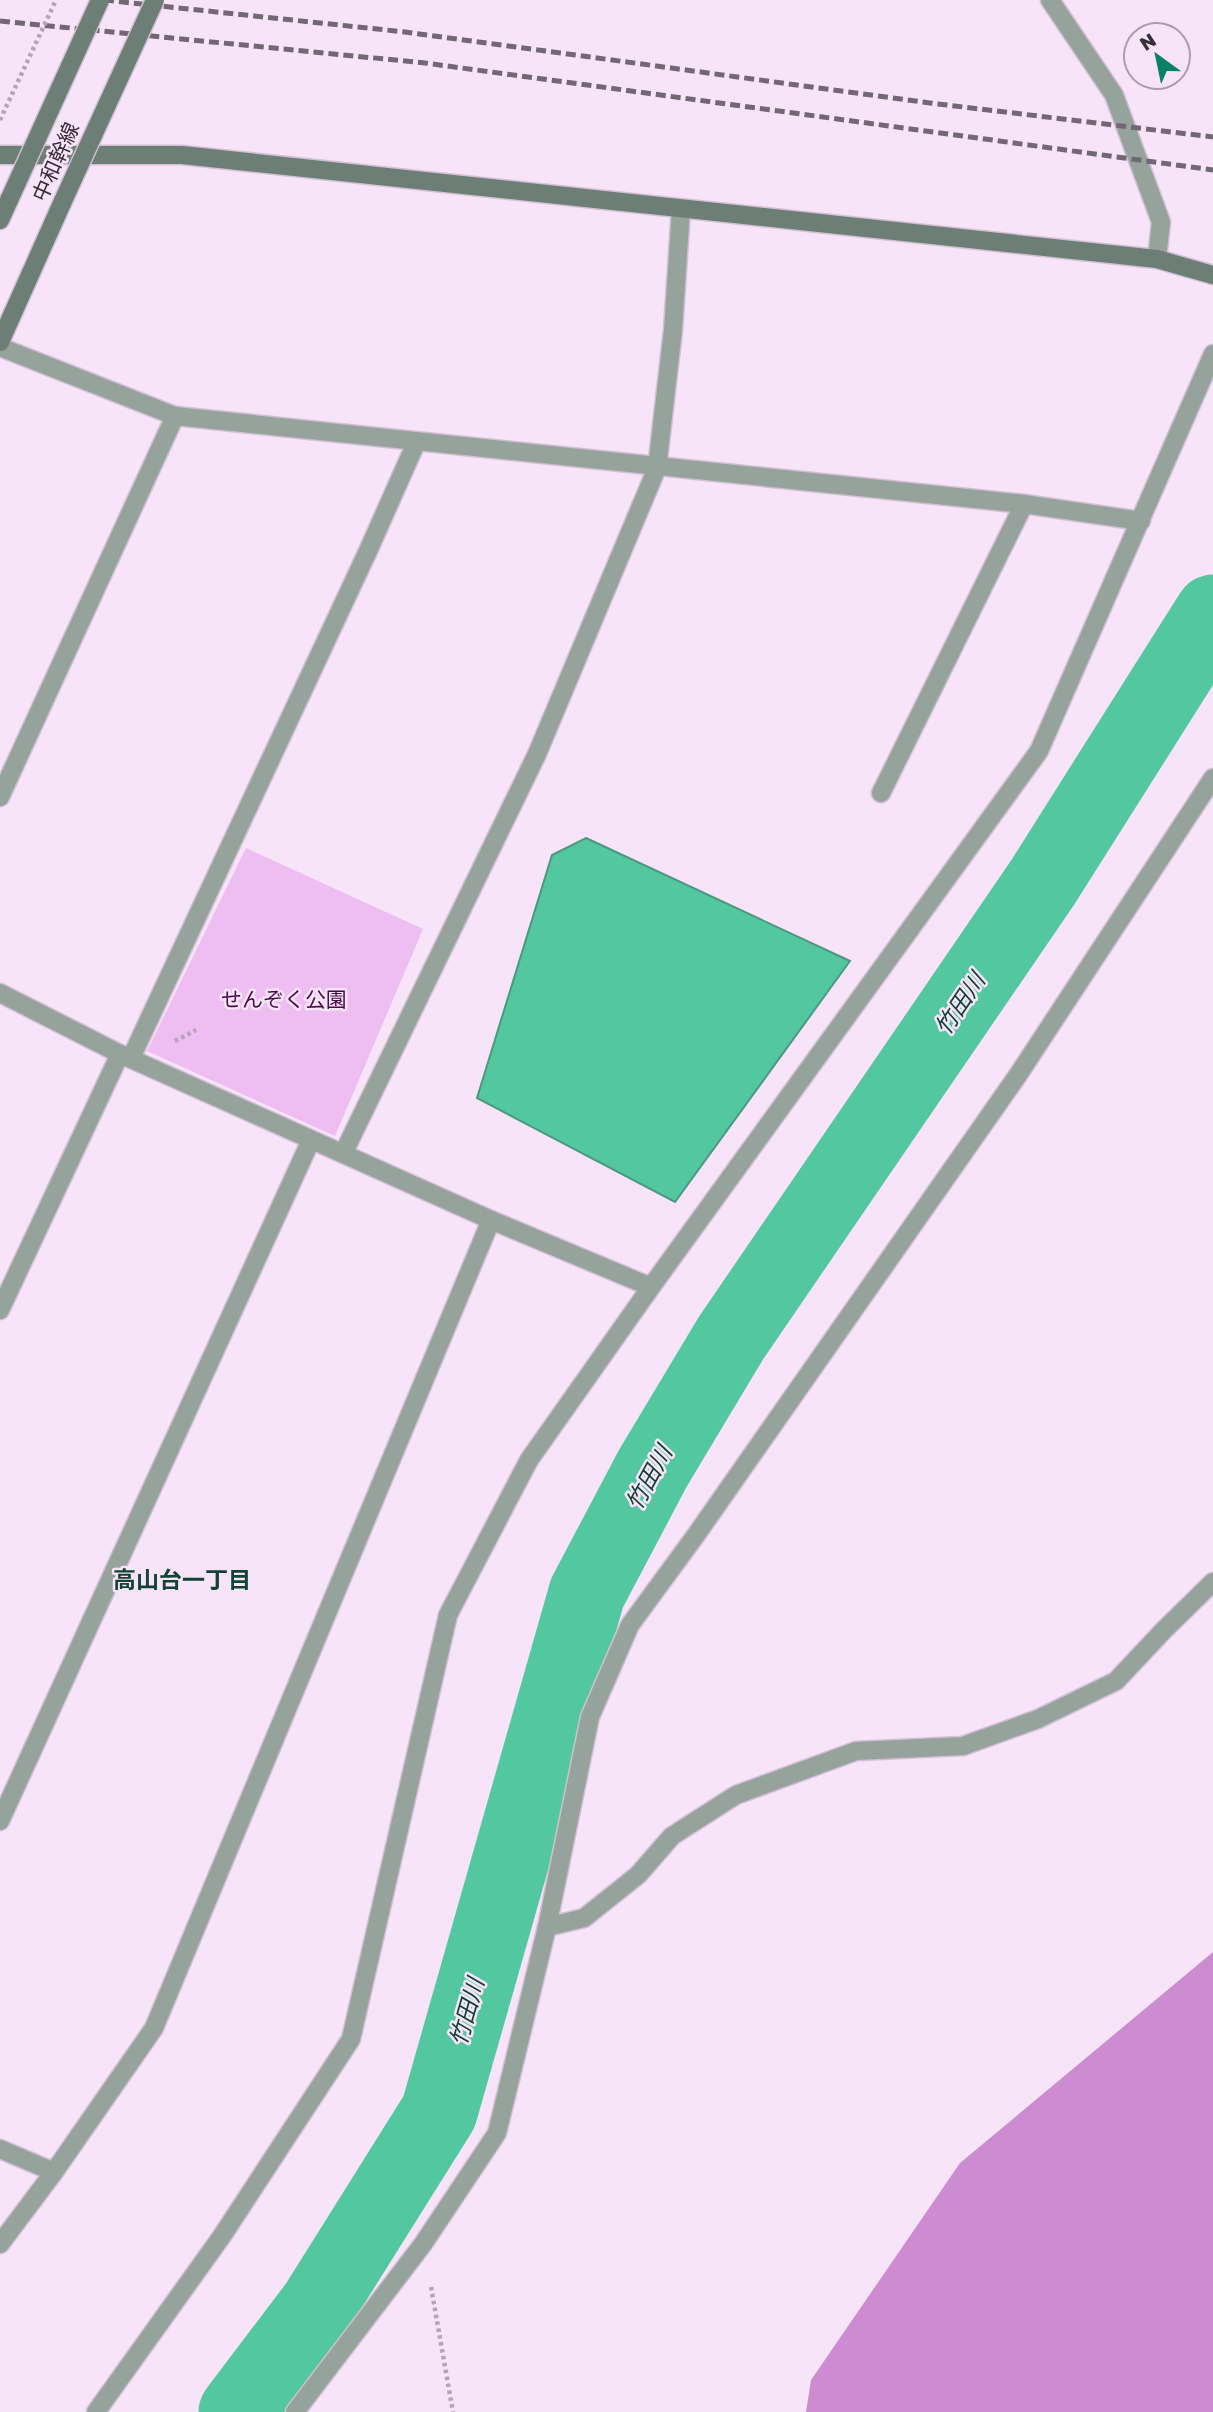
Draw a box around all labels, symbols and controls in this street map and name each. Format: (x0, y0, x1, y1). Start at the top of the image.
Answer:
north arrow (1122, 21, 1192, 91)
text: N (1135, 28, 1160, 55)
street label: 中和幹線 (26, 118, 84, 205)
water label: 竹田川 (928, 965, 992, 1040)
park label: せんぞく公園 (221, 986, 347, 1012)
water label: 竹田川 (619, 1438, 679, 1514)
district label: 高山台一丁目 (113, 1565, 251, 1593)
water label: 竹田川 (443, 1972, 490, 2049)

